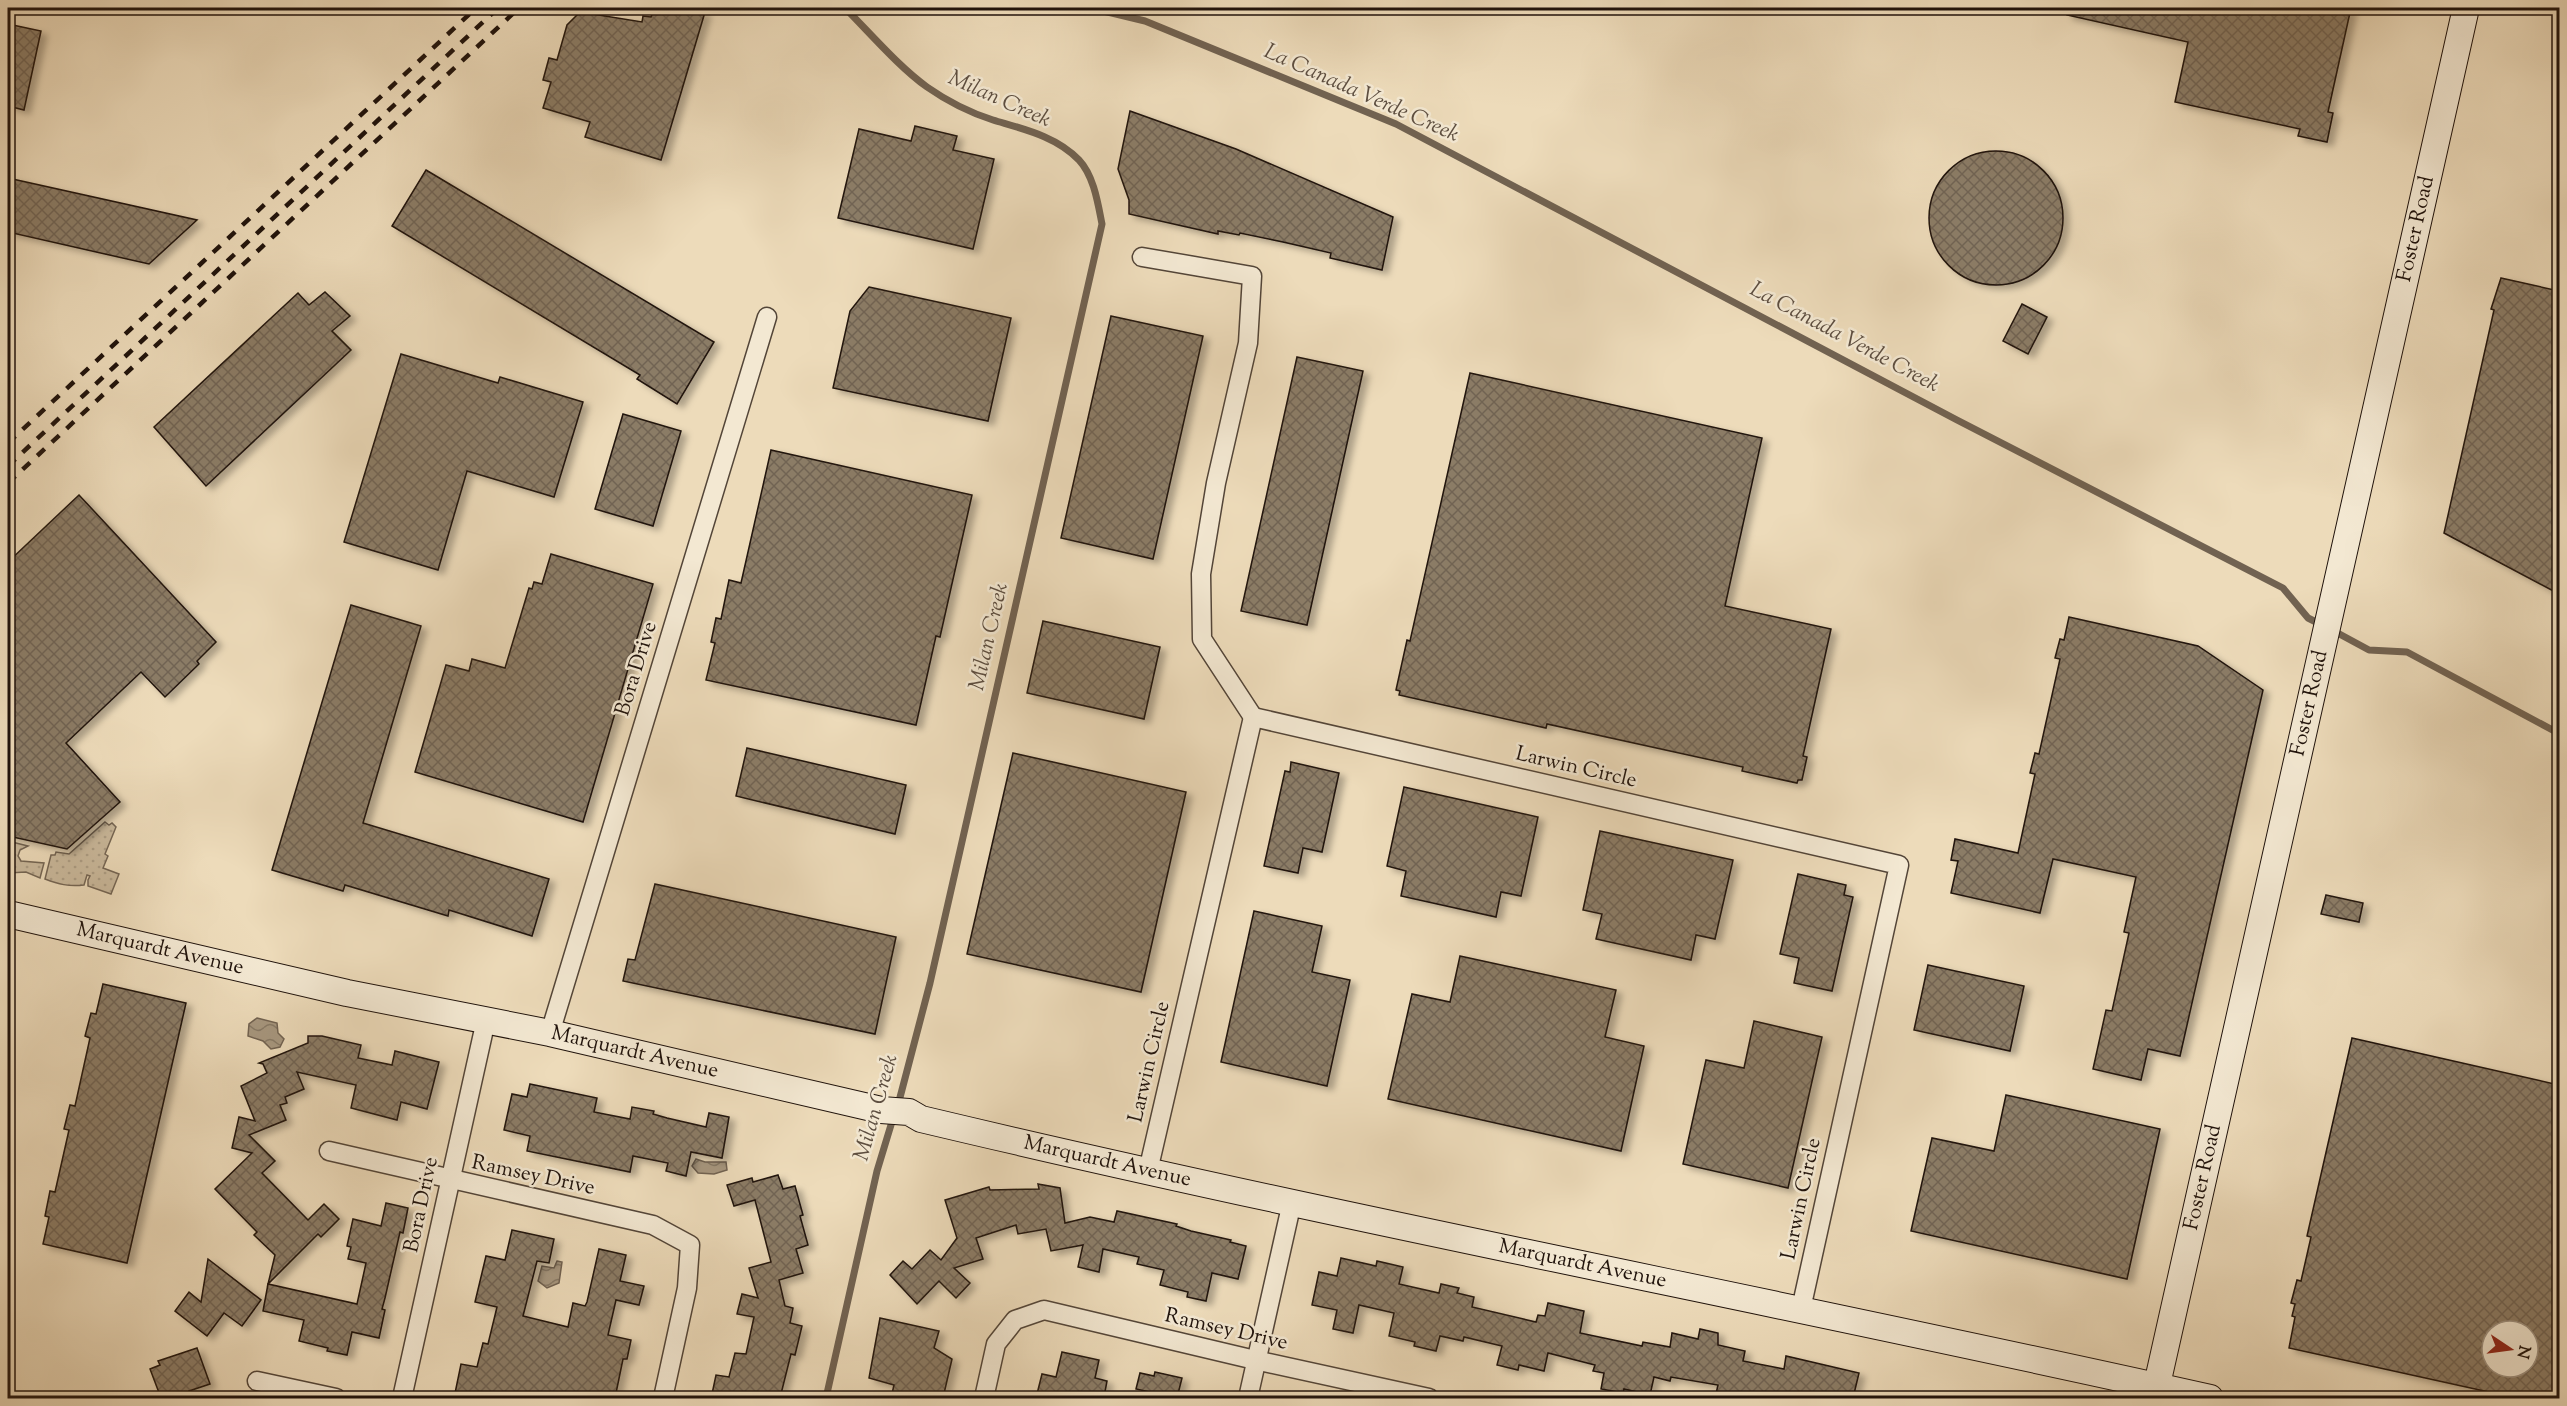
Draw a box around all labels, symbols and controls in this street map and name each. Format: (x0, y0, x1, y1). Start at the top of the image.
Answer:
water label: La Canada Verde Creek (1258, 37, 1464, 152)
water label: Milan Creek (942, 63, 1056, 137)
street label: Foster Road (2390, 173, 2443, 285)
water label: La Canada Verde Creek (1743, 274, 1945, 402)
water label: Milan Creek (962, 580, 1018, 694)
street label: Bora Drive (608, 618, 666, 720)
street label: Foster Road (2284, 647, 2336, 759)
street label: Larwin Circle (1512, 739, 1640, 797)
street label: Marquardt Avenue (73, 915, 247, 983)
street label: Larwin Circle (1121, 998, 1179, 1126)
street label: Marquardt Avenue (548, 1019, 721, 1087)
water label: Milan Creek (847, 1051, 907, 1165)
street label: Foster Road (2177, 1122, 2230, 1233)
street label: Marquardt Avenue (1021, 1129, 1194, 1195)
street label: Larwin Circle (1774, 1135, 1830, 1263)
street label: Ramsey Drive (469, 1148, 597, 1204)
street label: Bora Drive (397, 1154, 447, 1256)
street label: Marquardt Avenue (1496, 1232, 1669, 1297)
street label: Ramsey Drive (1162, 1301, 1290, 1359)
north arrow (2480, 1319, 2540, 1379)
text: N (2509, 1343, 2535, 1361)

